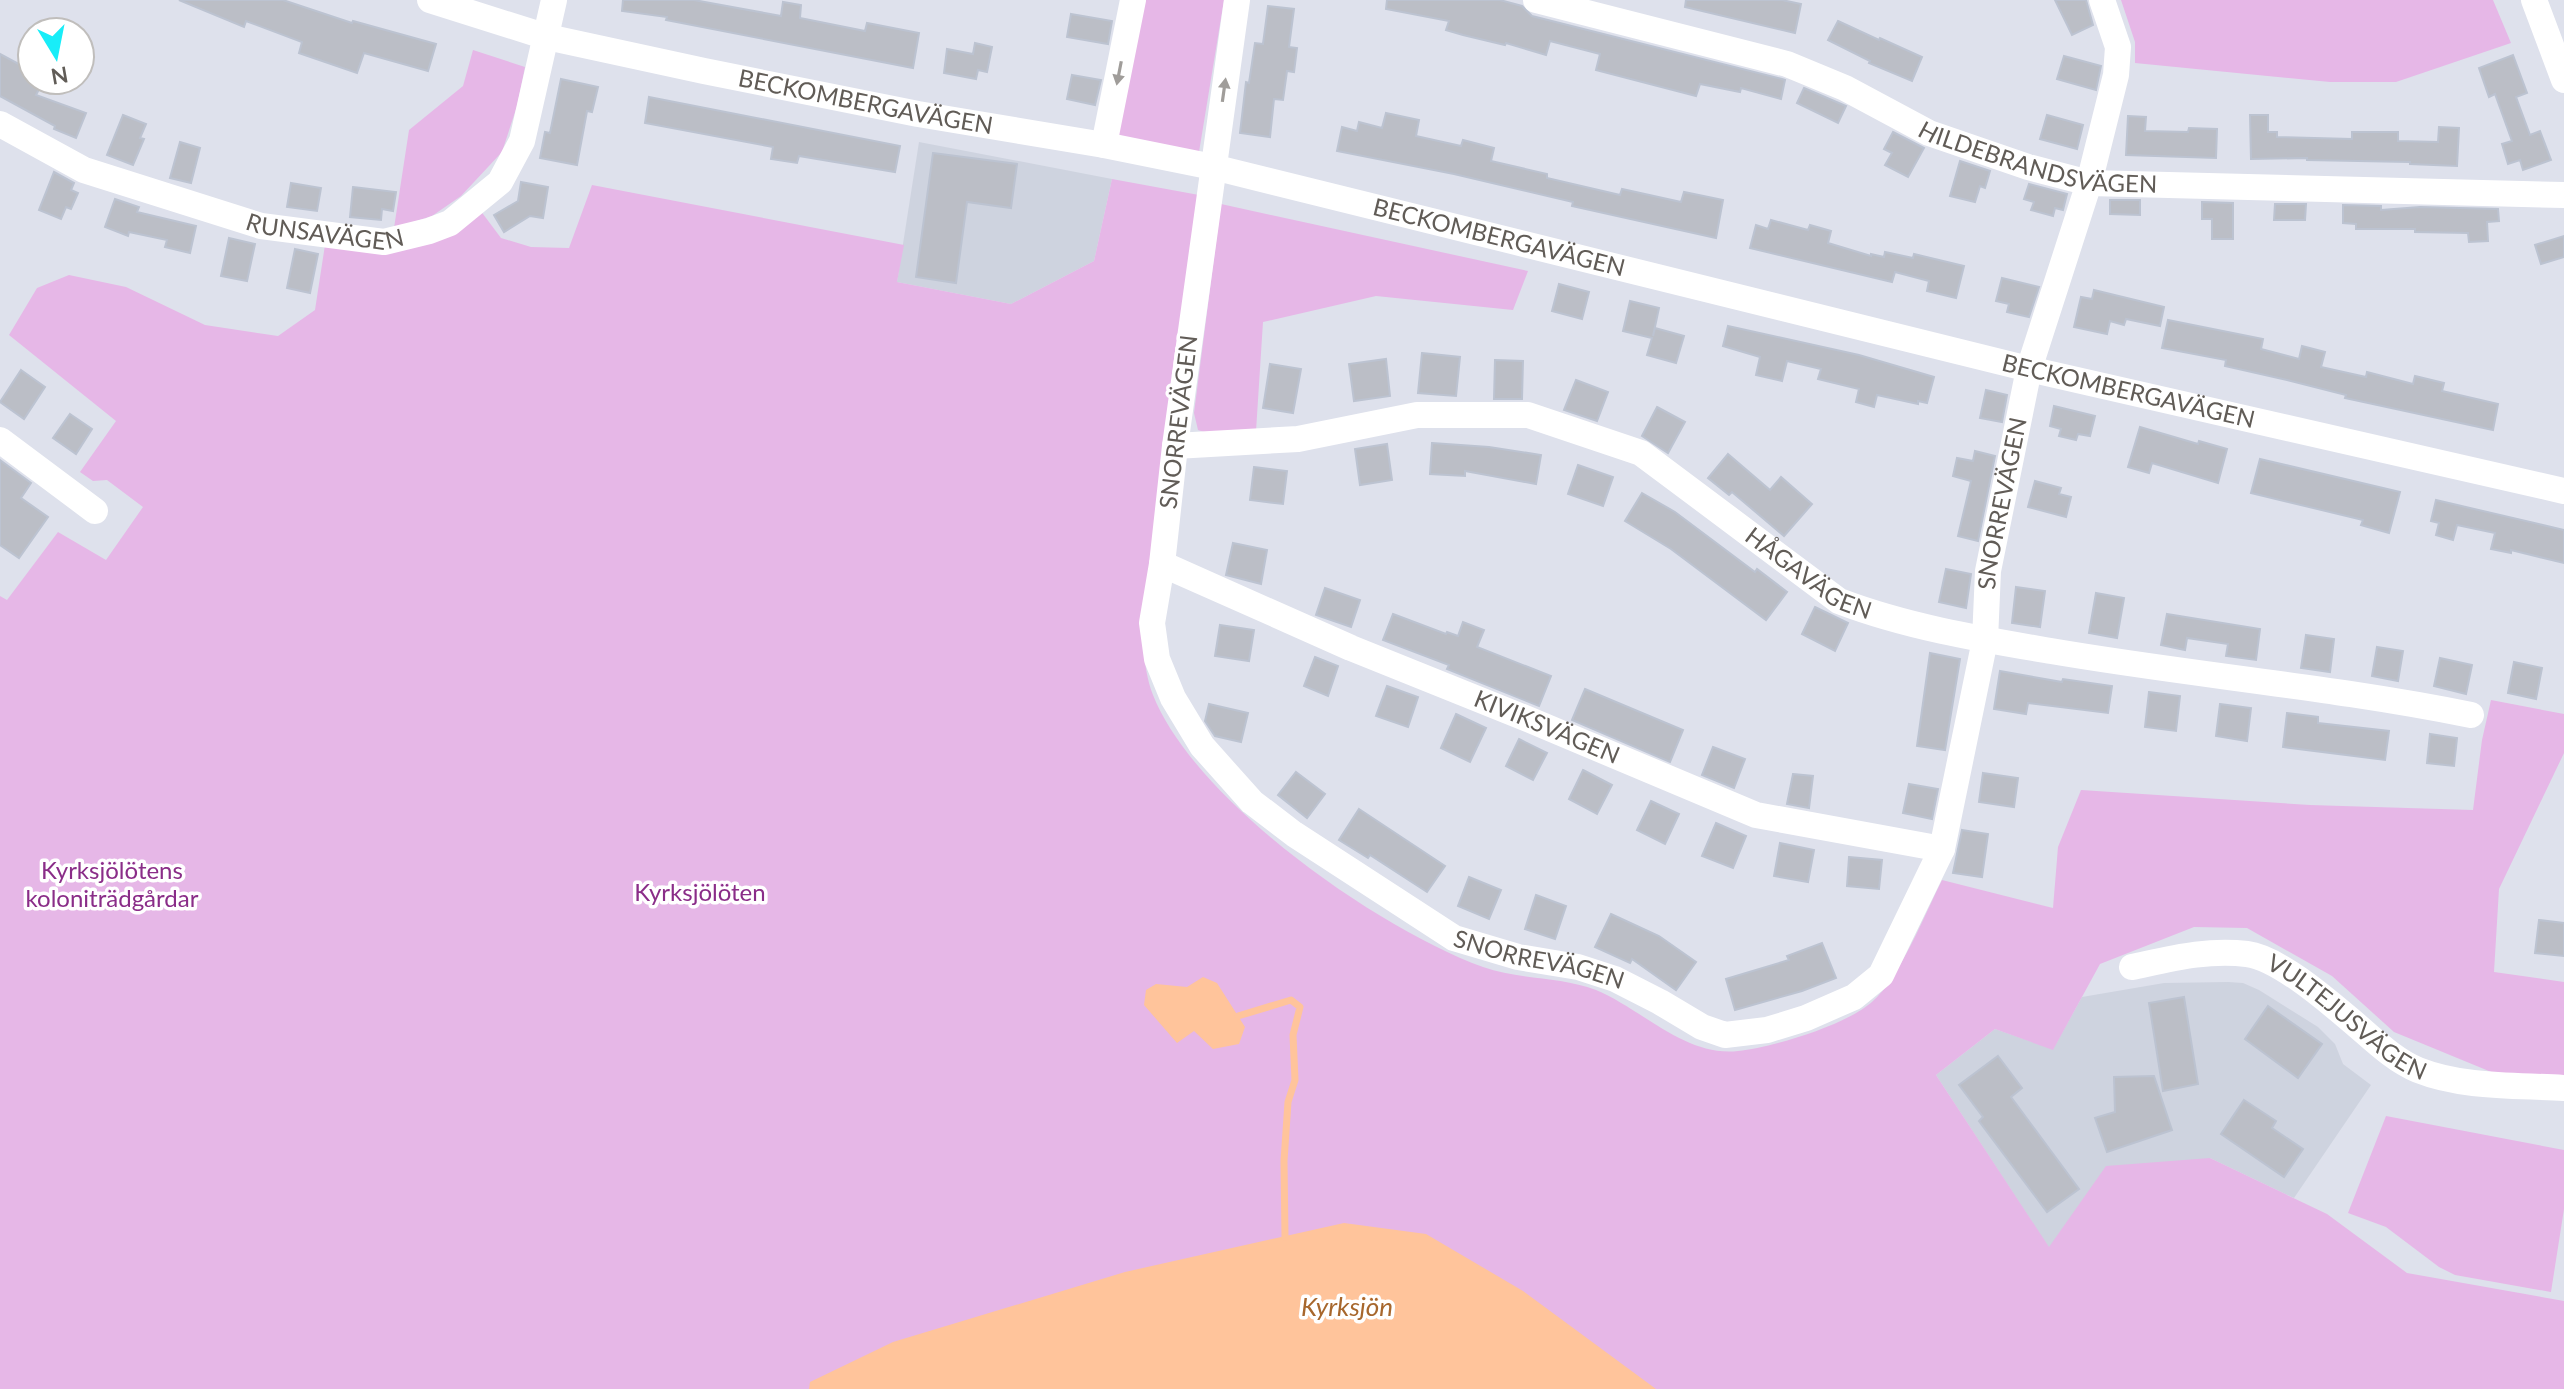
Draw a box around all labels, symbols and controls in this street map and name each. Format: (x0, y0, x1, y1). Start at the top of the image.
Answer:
north arrow (16, 16, 96, 96)
one-way arrow (1112, 60, 1124, 85)
text: N (49, 61, 70, 91)
street label: BECKOMBERGAVÄGEN (736, 62, 995, 139)
one-way arrow (1218, 77, 1231, 102)
street label: HILDEBRANDSVÄGEN (1914, 114, 2158, 198)
street label: BECKOMBERGAVÄGEN (1370, 191, 1628, 281)
street label: RUNSAVÄGEN (243, 206, 407, 255)
street label: SNORREVÄGEN (1152, 333, 1203, 510)
street label: BECKOMBERGAVÄGEN (1999, 347, 2258, 433)
street label: SNORREVÄGEN (1971, 415, 2032, 590)
street label: HÅGAVÄGEN (1740, 520, 1876, 624)
street label: KIVIKSVÄGEN (1470, 683, 1624, 769)
park label: Kyrksjölötens koloniträdgårdar (26, 855, 199, 912)
park label: Kyrksjölöten (634, 877, 766, 906)
street label: SNORREVÄGEN (1451, 923, 1628, 994)
street label: VULTEJUSVÄGEN (2263, 947, 2432, 1085)
water label: Kyrksjön (1301, 1290, 1393, 1322)

